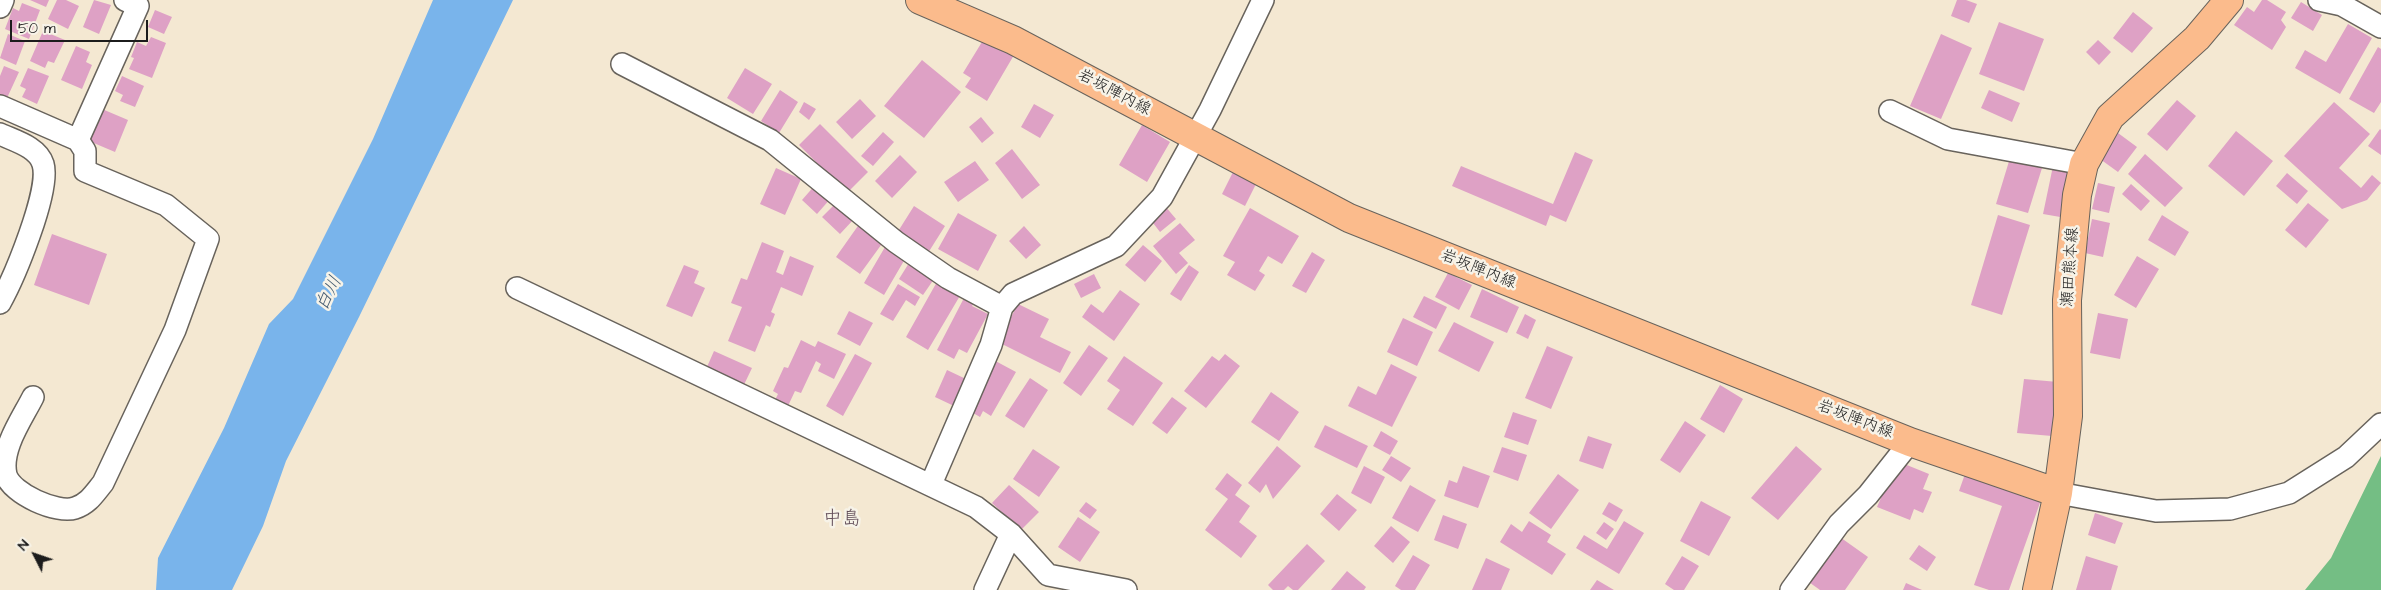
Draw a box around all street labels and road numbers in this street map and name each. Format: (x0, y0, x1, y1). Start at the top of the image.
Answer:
street label: 岩坂陣内線 (1074, 66, 1154, 120)
street label: 瀬田熊本線 (2059, 226, 2083, 308)
street label: 岩坂陣内線 (1437, 246, 1519, 294)
street label: 岩坂陣内線 (1814, 397, 1896, 443)

